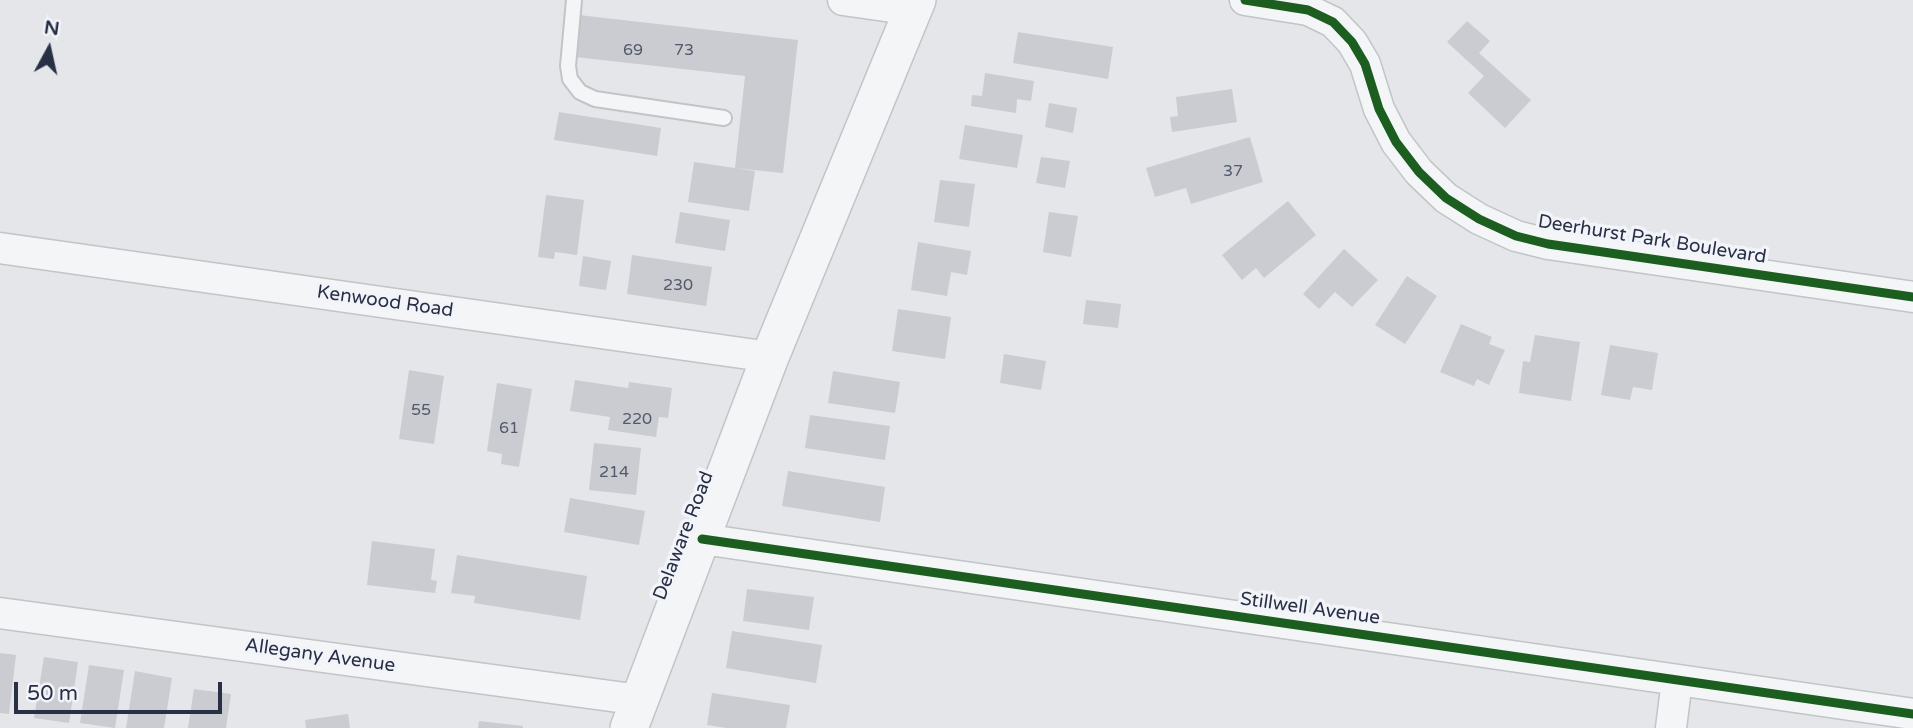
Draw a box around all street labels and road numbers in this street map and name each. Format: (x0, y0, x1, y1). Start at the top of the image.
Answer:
street label: Deerhurst Park Boulevard (1536, 211, 1768, 269)
street label: Kenwood Road (315, 281, 455, 323)
street label: Delaware Road (649, 468, 719, 604)
street label: Stillwell Avenue (1239, 588, 1381, 630)
street label: Allegany Avenue (243, 634, 397, 678)

